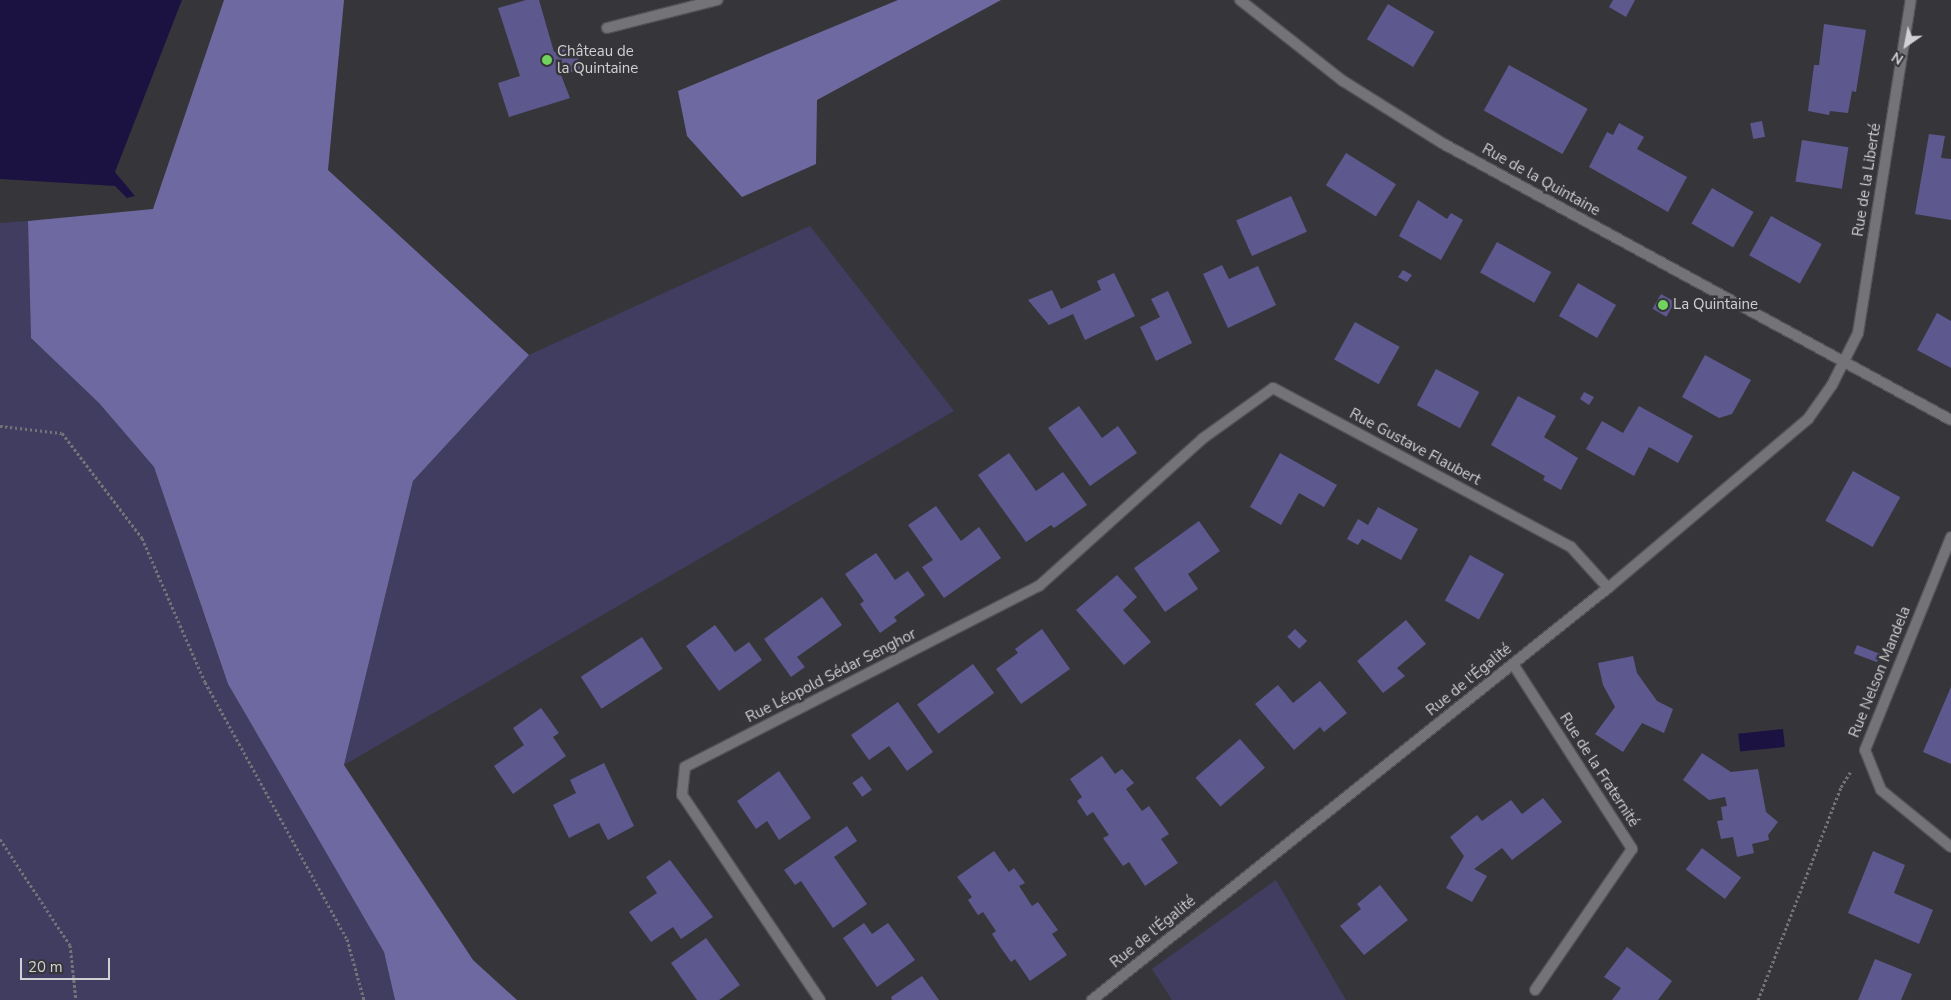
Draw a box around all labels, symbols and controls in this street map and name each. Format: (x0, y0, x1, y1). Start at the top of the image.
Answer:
north arrow (1881, 20, 1931, 70)
place label: Château de la Quintaine (557, 42, 638, 77)
text: N (1888, 47, 1907, 69)
marker: Château de la Quintaine (541, 54, 553, 66)
street label: Rue de la Liberté (1849, 122, 1885, 238)
street label: Rue de la Quintaine (1479, 140, 1603, 220)
place label: La Quintaine (1673, 296, 1758, 314)
marker: La Quintaine (1657, 299, 1669, 311)
street label: Rue Gustave Flaubert (1346, 405, 1484, 489)
street label: Rue Nelson Mandela (1845, 604, 1915, 740)
street label: Rue Léopold Sédar Senghor (743, 625, 919, 727)
street label: Rue de l'Égalité (1423, 640, 1515, 720)
street label: Rue de la Fraternité (1555, 710, 1643, 830)
street label: Rue de l'Égalité (1107, 892, 1199, 972)
scale bar (22, 948, 112, 980)
text: 20 m (28, 957, 63, 977)

